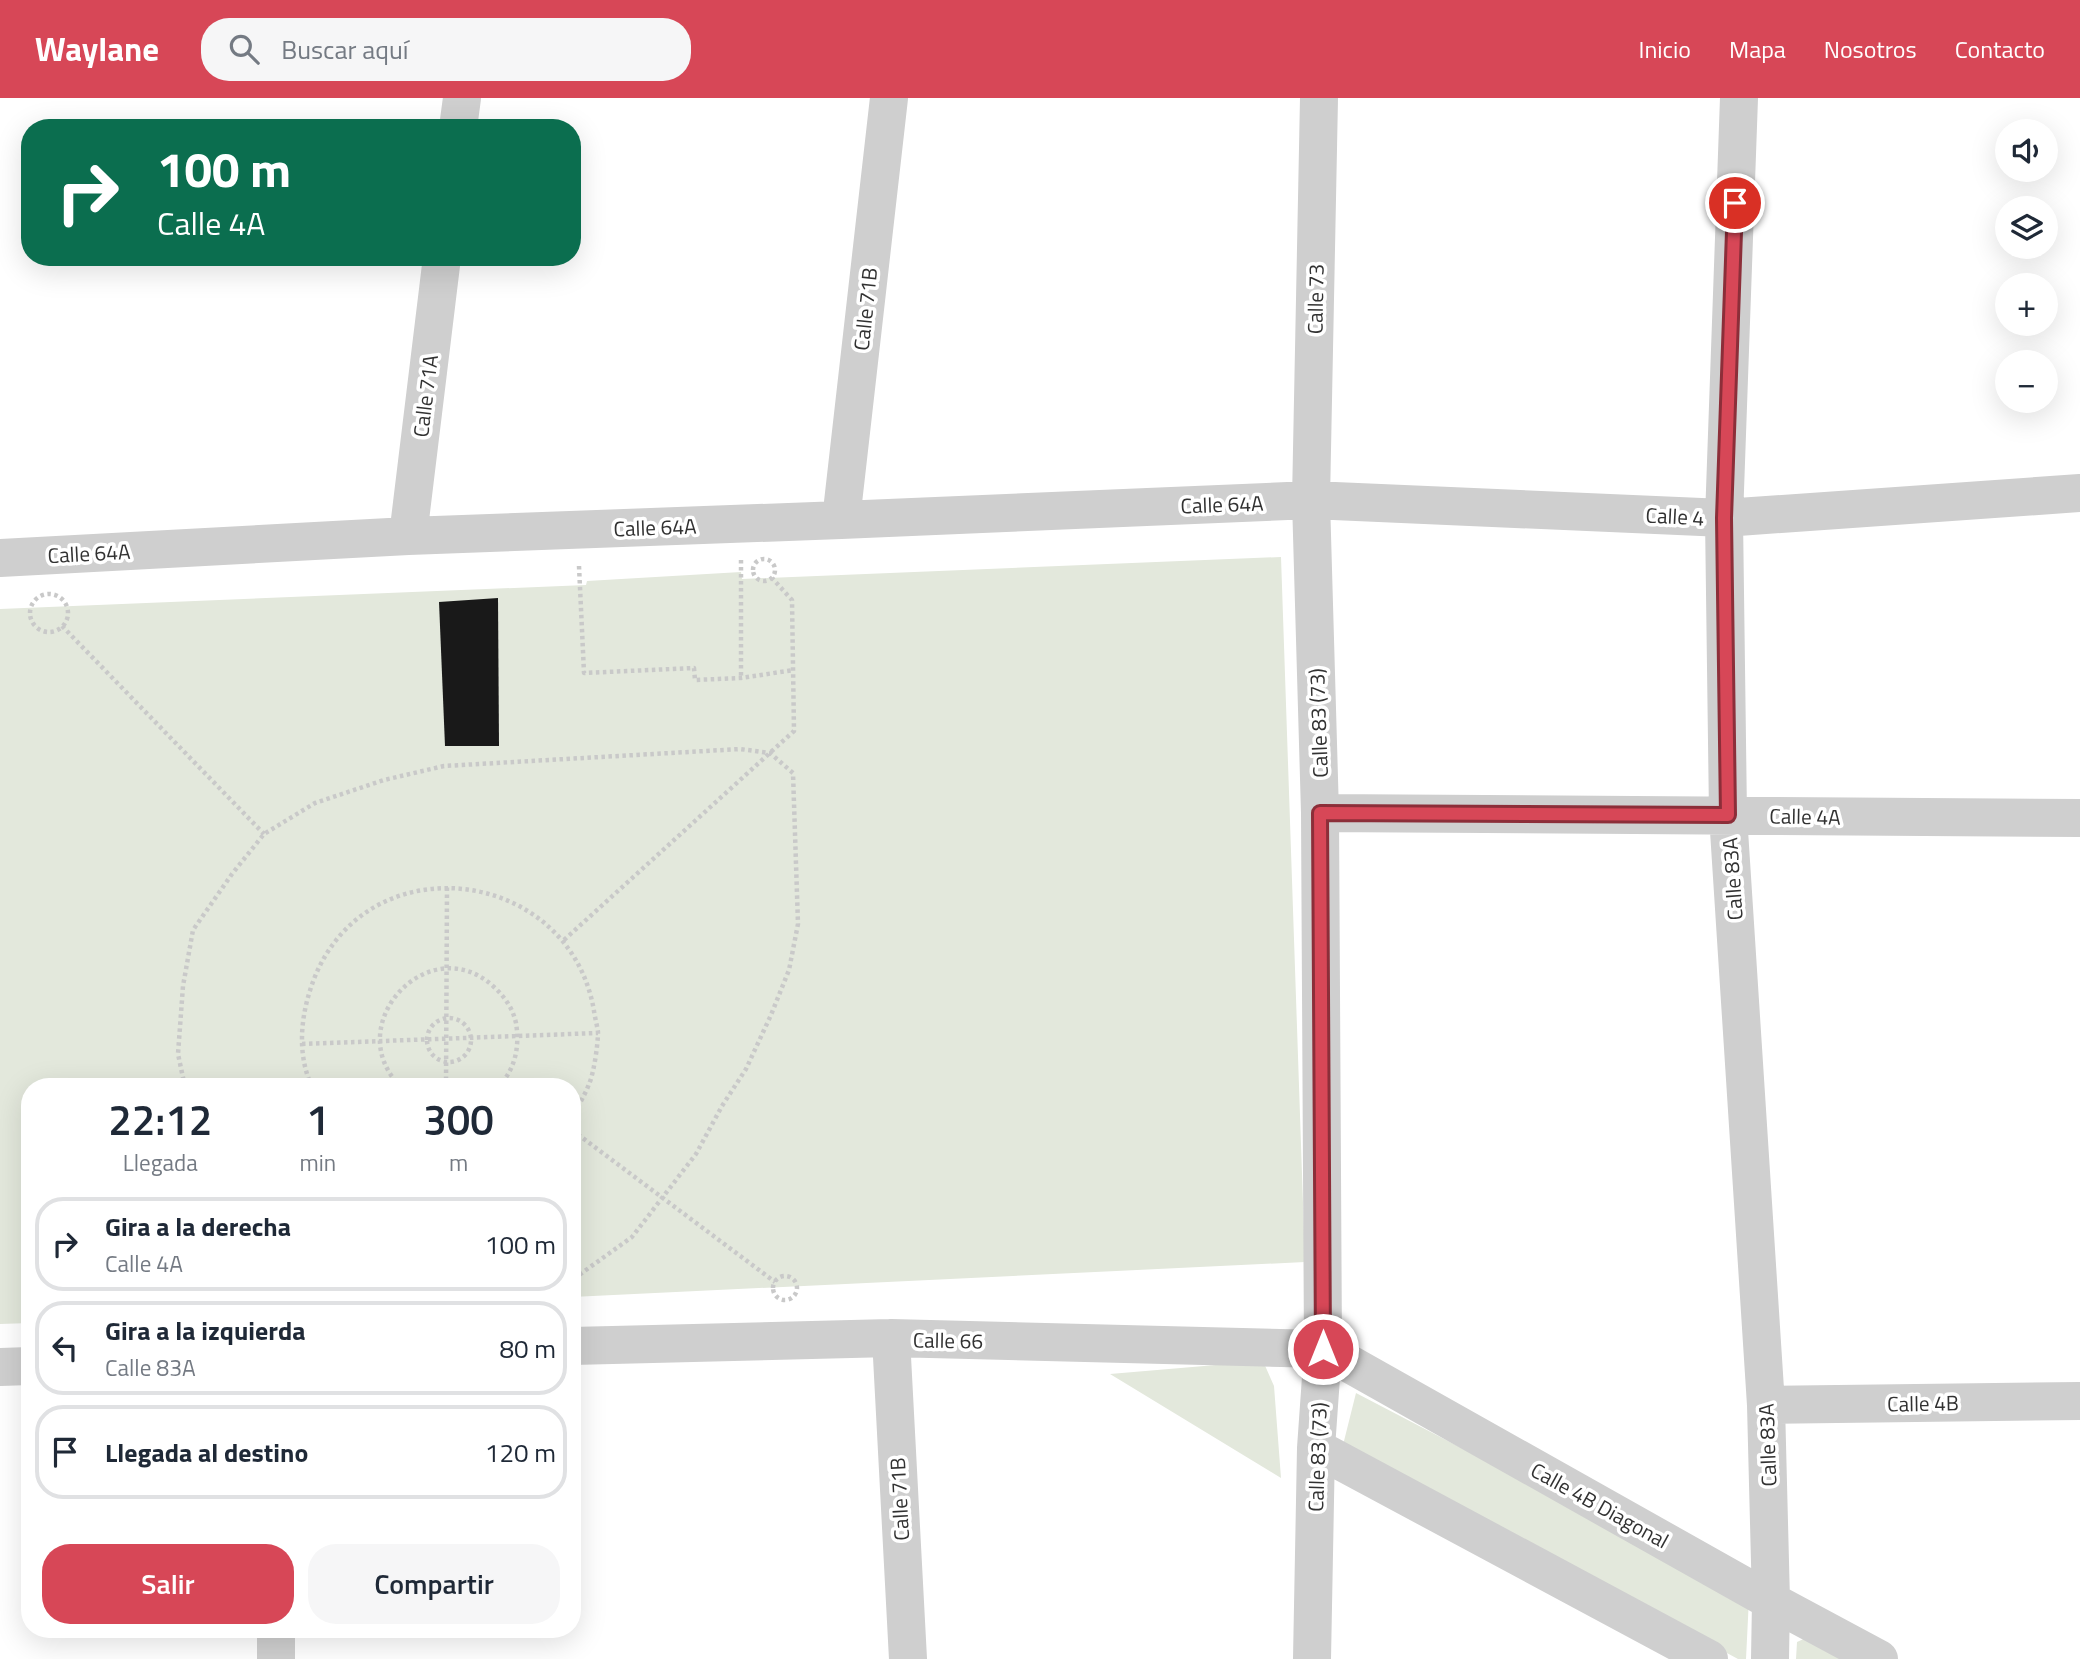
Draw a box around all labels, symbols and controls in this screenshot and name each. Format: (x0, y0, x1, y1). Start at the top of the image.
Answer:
search box (201, 18, 691, 81)
text: Waylane (35, 24, 159, 74)
icon: search (225, 30, 263, 68)
text: Buscar aquí (281, 30, 408, 69)
text: Inicio (1639, 31, 1691, 67)
text: Mapa (1729, 31, 1786, 67)
text: Nosotros (1824, 31, 1917, 67)
text: Contacto (1955, 31, 2045, 67)
map controls (1995, 119, 2058, 413)
button: sound (1995, 119, 2058, 182)
text: 100 m (157, 131, 291, 206)
icon: right (42, 147, 133, 238)
pin (1705, 173, 1765, 233)
icon: arrive (1716, 184, 1754, 222)
button: layers (1995, 196, 2058, 259)
text: Calle 4A (157, 199, 265, 247)
street label: Calle 73 (1298, 264, 1332, 334)
street label: Calle 71B (845, 266, 885, 352)
button: + (1995, 273, 2058, 336)
button: − (1995, 350, 2058, 413)
street label: Calle 71A (404, 352, 446, 439)
street label: Calle 64A (1180, 487, 1264, 521)
street label: Calle 4 (1645, 498, 1705, 534)
street label: Calle 64A (613, 510, 697, 544)
street label: Calle 64A (47, 535, 132, 571)
street label: Calle 83 (73) (1300, 668, 1336, 778)
street label: Calle 4A (1769, 799, 1841, 833)
street label: Calle 83A (1713, 836, 1751, 921)
text: 22:12 (108, 1087, 212, 1151)
text: 1 (306, 1087, 330, 1151)
text: 300 (423, 1087, 494, 1151)
text: Llegada (123, 1145, 198, 1180)
text: min (299, 1145, 336, 1180)
text: m (449, 1145, 468, 1180)
text: Gira a la derecha (105, 1207, 291, 1246)
icon: right (46, 1225, 84, 1263)
text: 100 m (485, 1225, 556, 1264)
text: Calle 4A (105, 1246, 183, 1281)
text: Gira a la izquierda (105, 1311, 306, 1350)
position arrow (1286, 1312, 1360, 1386)
street label: Calle 66 (913, 1323, 983, 1357)
icon: left (46, 1329, 84, 1367)
text: 80 m (499, 1329, 556, 1368)
text: Calle 83A (105, 1350, 196, 1385)
street label: Calle 4B (1887, 1386, 1959, 1420)
street label: Calle 83 (73) (1299, 1402, 1335, 1512)
street label: Calle 83A (1750, 1403, 1784, 1487)
icon: arrive (46, 1433, 84, 1471)
text: Llegada al destino (105, 1433, 308, 1472)
text: 120 m (485, 1433, 556, 1472)
street label: Calle 4B Diagonal (1525, 1454, 1675, 1556)
street label: Calle 71B (881, 1457, 917, 1541)
button: Salir (42, 1544, 294, 1624)
button: Compartir (308, 1544, 560, 1624)

